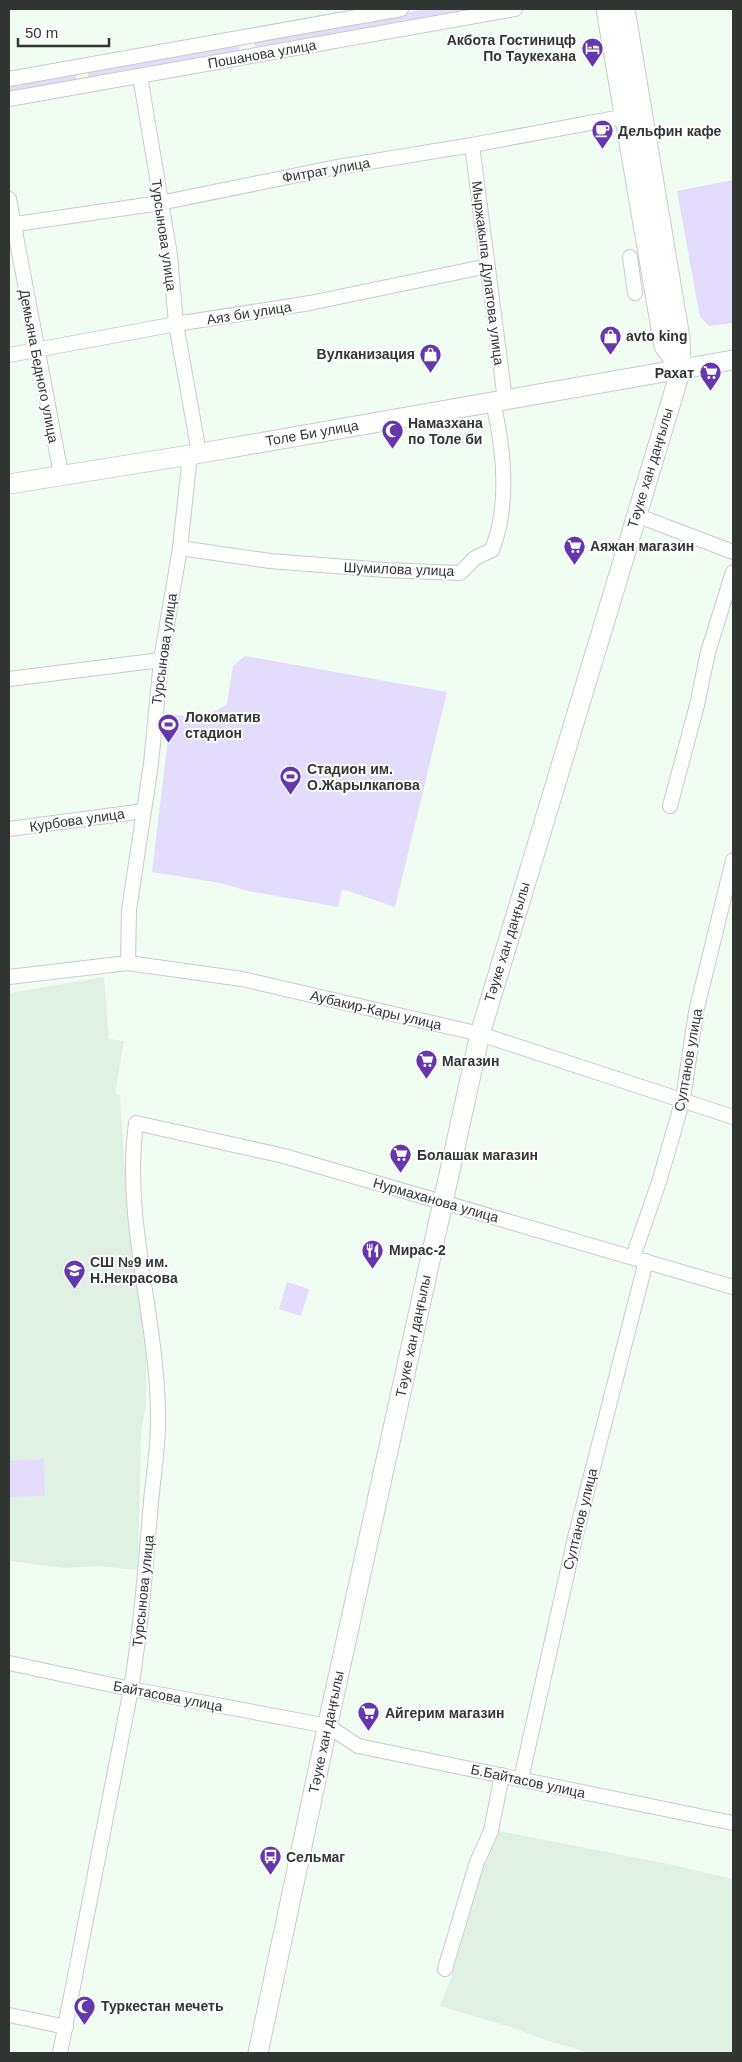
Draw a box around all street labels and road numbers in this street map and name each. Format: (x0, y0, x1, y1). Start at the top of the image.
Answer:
street label: Пошанова улица (207, 37, 318, 71)
street label: Фитрат улица (281, 154, 371, 186)
street label: Турсынова улица (148, 178, 180, 292)
street label: Мыржакыпа Дулатова улица (469, 180, 507, 366)
street label: Демьяна Бедного улица (16, 288, 62, 445)
street label: Аяз би улица (206, 298, 293, 328)
street label: Тәуке хан даңғылы (624, 406, 676, 530)
street label: Толе Би улица (264, 417, 360, 449)
street label: Шумилова улица (343, 559, 455, 579)
street label: Турсынова улица (148, 592, 180, 706)
street label: Курбова улица (28, 805, 126, 835)
street label: Тәуке хан даңғылы (481, 880, 533, 1004)
street label: Аубакир-Кары улица (309, 987, 443, 1033)
street label: Султанов улица (671, 1007, 705, 1113)
street label: Нурмаханова улица (371, 1174, 501, 1226)
street label: Тәуке хан даңғылы (392, 1273, 434, 1399)
street label: Султанов улица (560, 1466, 600, 1572)
street label: Турсынова улица (129, 1534, 157, 1648)
street label: Тәуке хан даңғылы (305, 1669, 347, 1795)
street label: Байтасова улица (112, 1678, 224, 1715)
street label: Б.Байтасов улица (469, 1761, 587, 1801)

